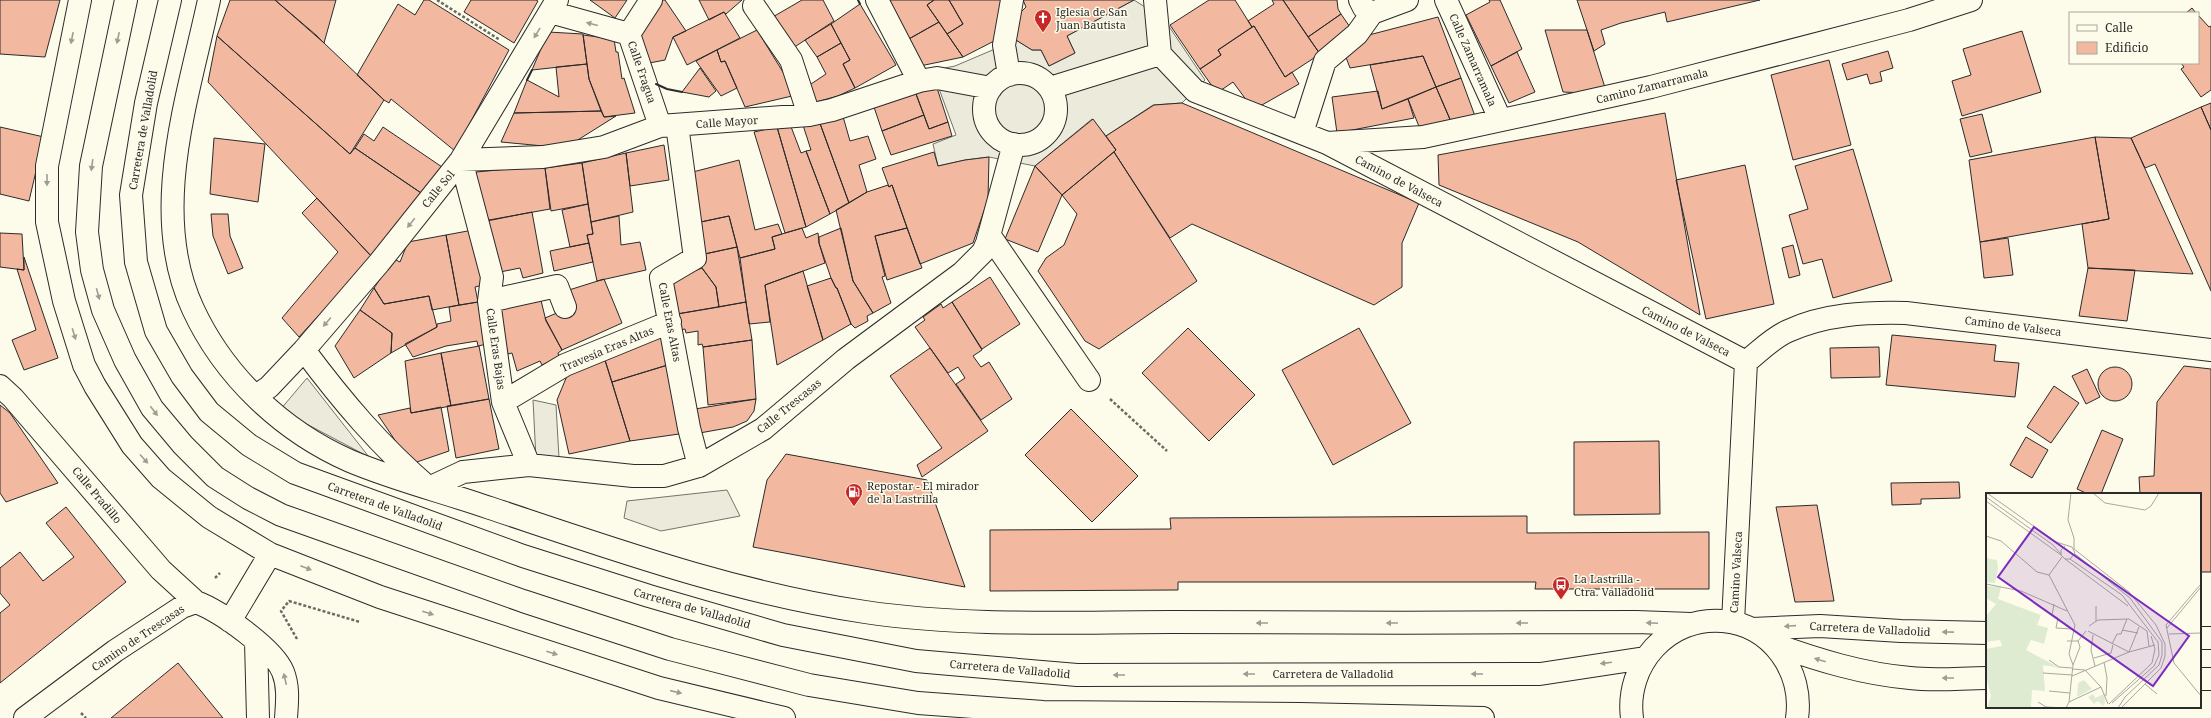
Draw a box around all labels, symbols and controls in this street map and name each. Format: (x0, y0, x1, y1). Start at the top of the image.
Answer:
place label: Iglesia de San Juan Bautista (1055, 4, 1128, 32)
church icon: Iglesia de San Juan Bautista (1033, 8, 1053, 33)
street label: Calle Zamarramala (1446, 11, 1501, 109)
legend (2069, 12, 2199, 64)
text: Calle (2105, 19, 2133, 36)
one-way arrow (586, 21, 598, 27)
one-way arrow (533, 28, 541, 38)
one-way arrow (69, 32, 75, 44)
one-way arrow (115, 32, 121, 44)
street label: Calle Fragua (625, 39, 660, 105)
text: Edificio (2105, 39, 2148, 56)
street label: Camino Zamarramala (1594, 64, 1709, 107)
street label: Carretera de Valladolid (125, 69, 160, 191)
street label: Calle Mayor (695, 112, 760, 131)
street label: Camino de Valseca (1353, 151, 1446, 210)
one-way arrow (89, 159, 95, 171)
street label: Calle Sol (418, 166, 458, 211)
one-way arrow (44, 174, 50, 187)
one-way arrow (407, 217, 415, 228)
street label: Calle Eras Altas (655, 281, 686, 363)
one-way arrow (95, 288, 101, 300)
street label: Camino de Valseca (1639, 302, 1733, 359)
street label: Calle Eras Bajas (483, 307, 510, 391)
street label: Camino de Valseca (1964, 312, 2062, 339)
one-way arrow (323, 317, 332, 328)
street label: Travesía Eras Altas (558, 322, 656, 375)
one-way arrow (71, 329, 77, 341)
street label: Calle Trescasas (753, 375, 824, 436)
one-way arrow (150, 405, 158, 416)
one-way arrow (140, 454, 149, 464)
street label: Calle Pradillo (69, 463, 126, 526)
street label: Carretera de Valladolid (326, 478, 445, 533)
place label: Repostar - El mirador de la Lastrilla (867, 478, 980, 506)
fuel station icon: Repostar - El mirador de la Lastrilla (844, 482, 864, 507)
inset map (1986, 493, 2201, 708)
street label: Camino Valseca (1726, 531, 1745, 613)
one-way arrow (301, 566, 313, 572)
place label: La Lastrilla - Ctra. Valladolid (1574, 571, 1654, 599)
bus stop icon: La Lastrilla - Ctra. Valladolid (1551, 575, 1571, 600)
street label: Carretera de Valladolid (632, 584, 753, 632)
street label: Camino de Trescasas (88, 601, 187, 674)
one-way arrow (423, 610, 435, 616)
street label: Carretera de Valladolid (1809, 618, 1931, 639)
one-way arrow (1646, 619, 1658, 626)
one-way arrow (1255, 620, 1268, 626)
one-way arrow (1385, 620, 1398, 626)
one-way arrow (1515, 620, 1528, 626)
one-way arrow (1784, 623, 1796, 630)
one-way arrow (1942, 629, 1954, 636)
one-way arrow (546, 650, 558, 656)
street label: Carretera de Valladolid (949, 656, 1071, 681)
one-way arrow (1814, 657, 1826, 663)
one-way arrow (1600, 660, 1612, 666)
street label: Carretera de Valladolid (1272, 666, 1394, 681)
one-way arrow (1242, 671, 1255, 677)
one-way arrow (1470, 671, 1483, 677)
one-way arrow (1112, 672, 1125, 678)
one-way arrow (281, 673, 287, 685)
one-way arrow (1941, 675, 1954, 681)
one-way arrow (670, 690, 682, 696)

